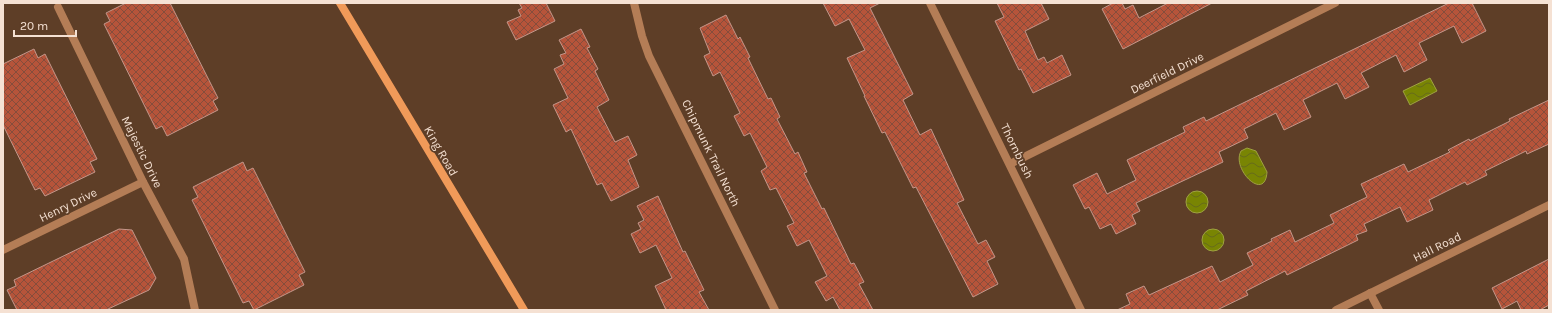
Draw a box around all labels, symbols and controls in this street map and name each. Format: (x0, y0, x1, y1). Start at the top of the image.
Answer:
scale bar (14, 12, 76, 38)
text: 20 m (20, 19, 48, 33)
street label: Deerfield Drive (1128, 49, 1206, 97)
street label: Chipmunk Trail North (679, 97, 743, 209)
street label: Majestic Drive (119, 114, 165, 190)
street label: Thornbush (998, 121, 1036, 181)
street label: King Road (421, 124, 461, 178)
street label: Henry Drive (37, 185, 99, 225)
street label: Hall Road (1411, 229, 1463, 265)

